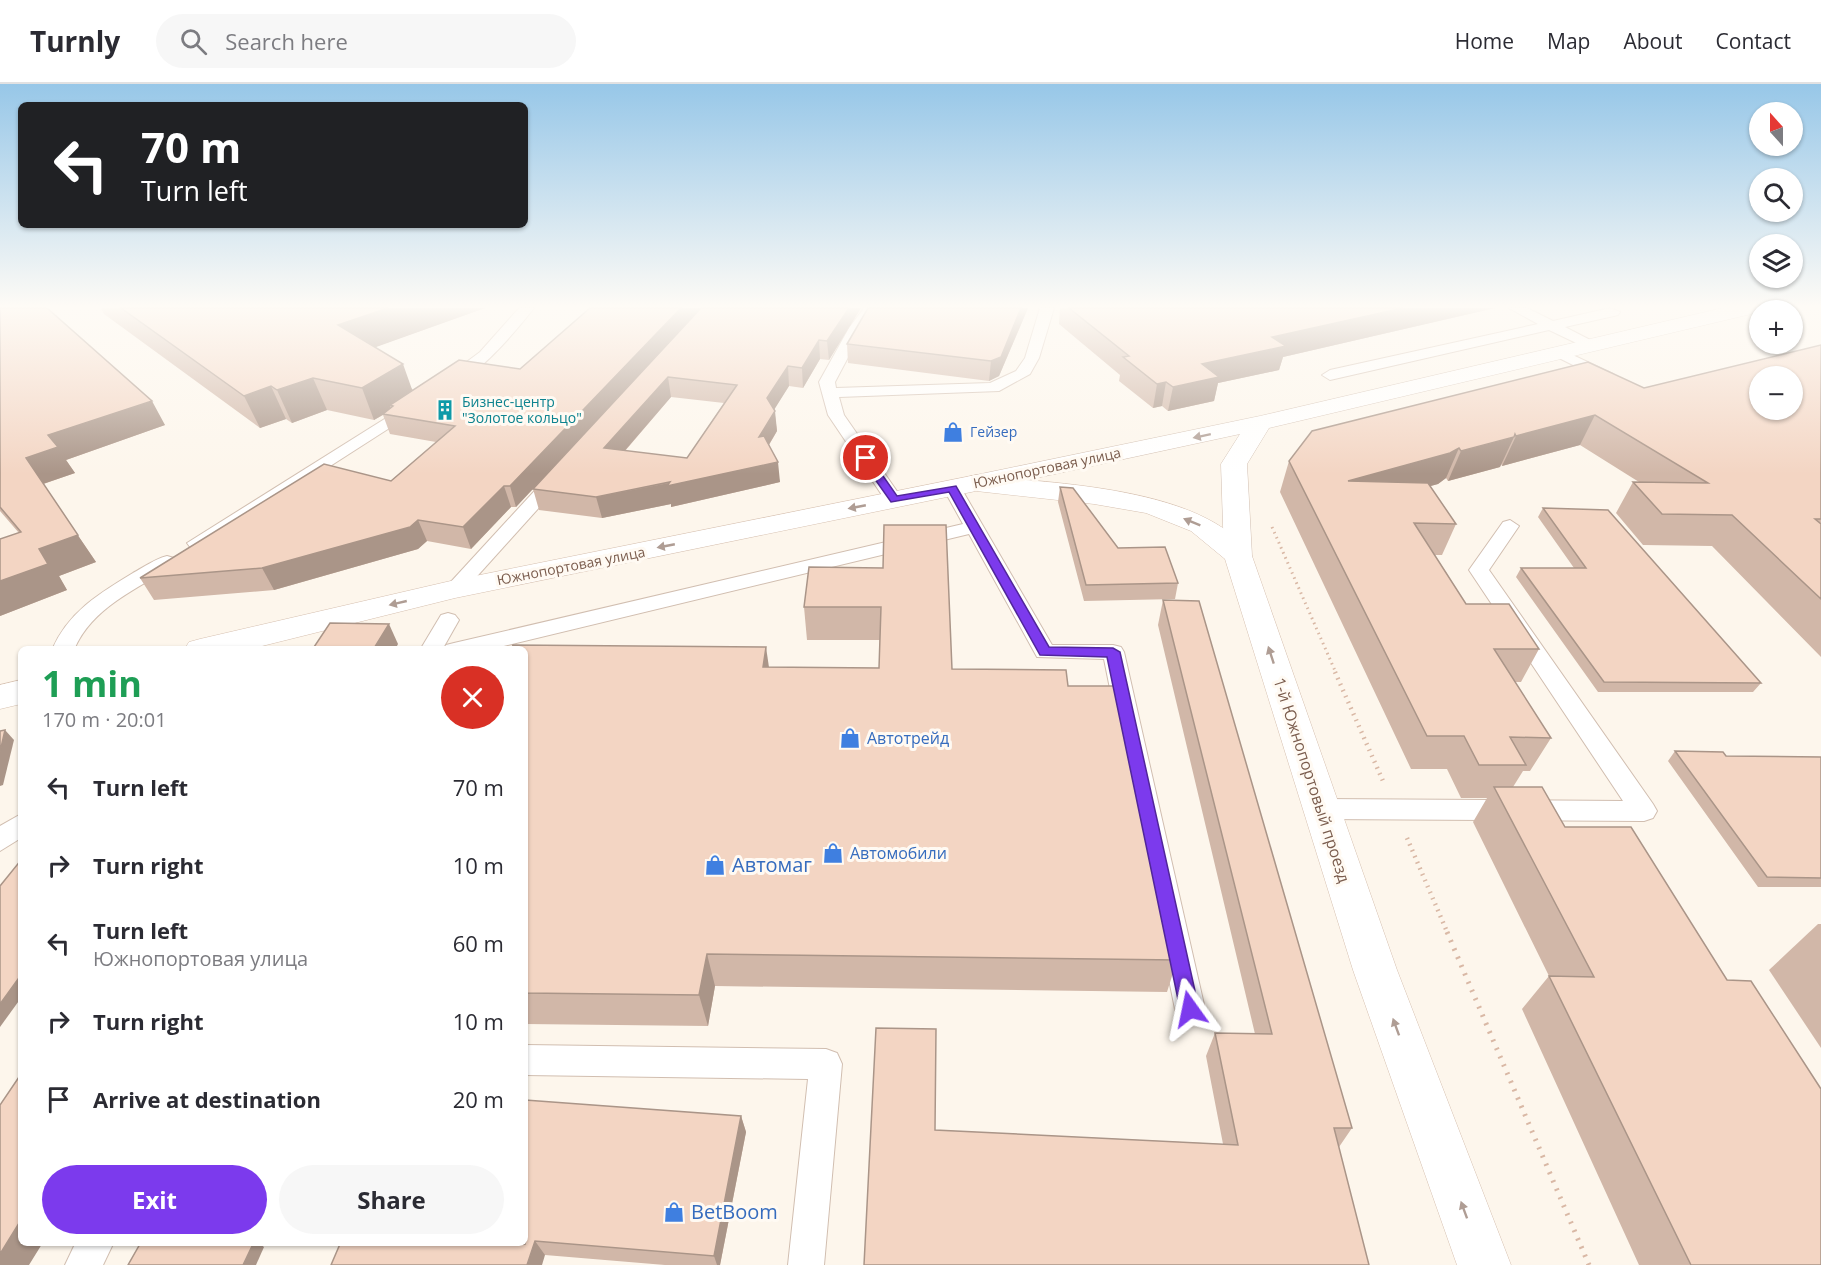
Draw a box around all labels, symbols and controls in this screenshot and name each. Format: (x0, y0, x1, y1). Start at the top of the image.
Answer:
search box (156, 14, 576, 68)
text: Turnly (30, 22, 120, 60)
icon: search (177, 25, 210, 58)
text: Search here (225, 26, 348, 56)
text: Home (1455, 27, 1514, 55)
text: Map (1547, 27, 1590, 55)
text: About (1623, 27, 1683, 55)
text: Contact (1716, 27, 1791, 55)
north arrow (1749, 102, 1803, 156)
map controls (1749, 102, 1803, 420)
text: 70 m (141, 118, 241, 175)
icon: left (42, 126, 120, 204)
button: search (1749, 168, 1803, 222)
text: Turn left (141, 172, 248, 209)
button: layers (1749, 234, 1803, 288)
button: + (1749, 300, 1803, 354)
button: − (1749, 366, 1803, 420)
place label: Бизнес-центр "Золотое кольцо" (462, 392, 582, 427)
building icon: Бизнес-центр "Золотое кольцо" (433, 398, 457, 422)
shop icon: Гейзер (941, 420, 965, 444)
place label: Гейзер (970, 422, 1017, 441)
one-way arrow (1193, 431, 1212, 441)
pin (840, 432, 891, 483)
icon: arrive (849, 441, 882, 474)
street label: Южнопортовая улица (971, 443, 1123, 492)
one-way arrow (847, 503, 866, 513)
one-way arrow (1182, 516, 1200, 526)
street label: Южнопортовая улица (495, 542, 647, 589)
one-way arrow (656, 542, 675, 551)
one-way arrow (389, 598, 407, 608)
one-way arrow (1265, 646, 1275, 664)
text: 1 min (42, 659, 142, 708)
button: close (441, 666, 504, 729)
street label: 1-й Южнопортовый проезд (1268, 675, 1356, 885)
text: 170 m · 20:01 (42, 706, 167, 733)
shop icon: Автотрейд (838, 726, 862, 750)
place label: Автотрейд (867, 727, 949, 749)
icon: left (42, 771, 75, 804)
text: Turn left (93, 772, 188, 802)
text: 70 m (453, 772, 504, 802)
shop icon: Автомобили (821, 841, 845, 865)
place label: Автомобили (850, 842, 947, 864)
icon: right (42, 849, 75, 882)
text: Turn right (93, 850, 204, 880)
text: 10 m (453, 850, 504, 880)
place label: Автомаг (732, 851, 812, 878)
shop icon: Автомаг (703, 853, 727, 877)
text: Turn left (93, 915, 188, 945)
icon: left (42, 927, 75, 960)
text: 60 m (453, 928, 504, 958)
text: Южнопортовая улица (93, 945, 308, 972)
position arrow (1158, 977, 1222, 1041)
icon: right (42, 1005, 75, 1038)
text: Turn right (93, 1006, 204, 1036)
text: 10 m (453, 1006, 504, 1036)
one-way arrow (1391, 1018, 1400, 1036)
icon: arrive (42, 1083, 75, 1116)
text: Arrive at destination (93, 1084, 321, 1114)
text: 20 m (453, 1084, 504, 1114)
button: Exit (42, 1165, 267, 1234)
button: Share (279, 1165, 504, 1234)
place label: BetBoom (691, 1198, 778, 1225)
shop icon: BetBoom (662, 1200, 686, 1224)
one-way arrow (1458, 1201, 1468, 1219)

